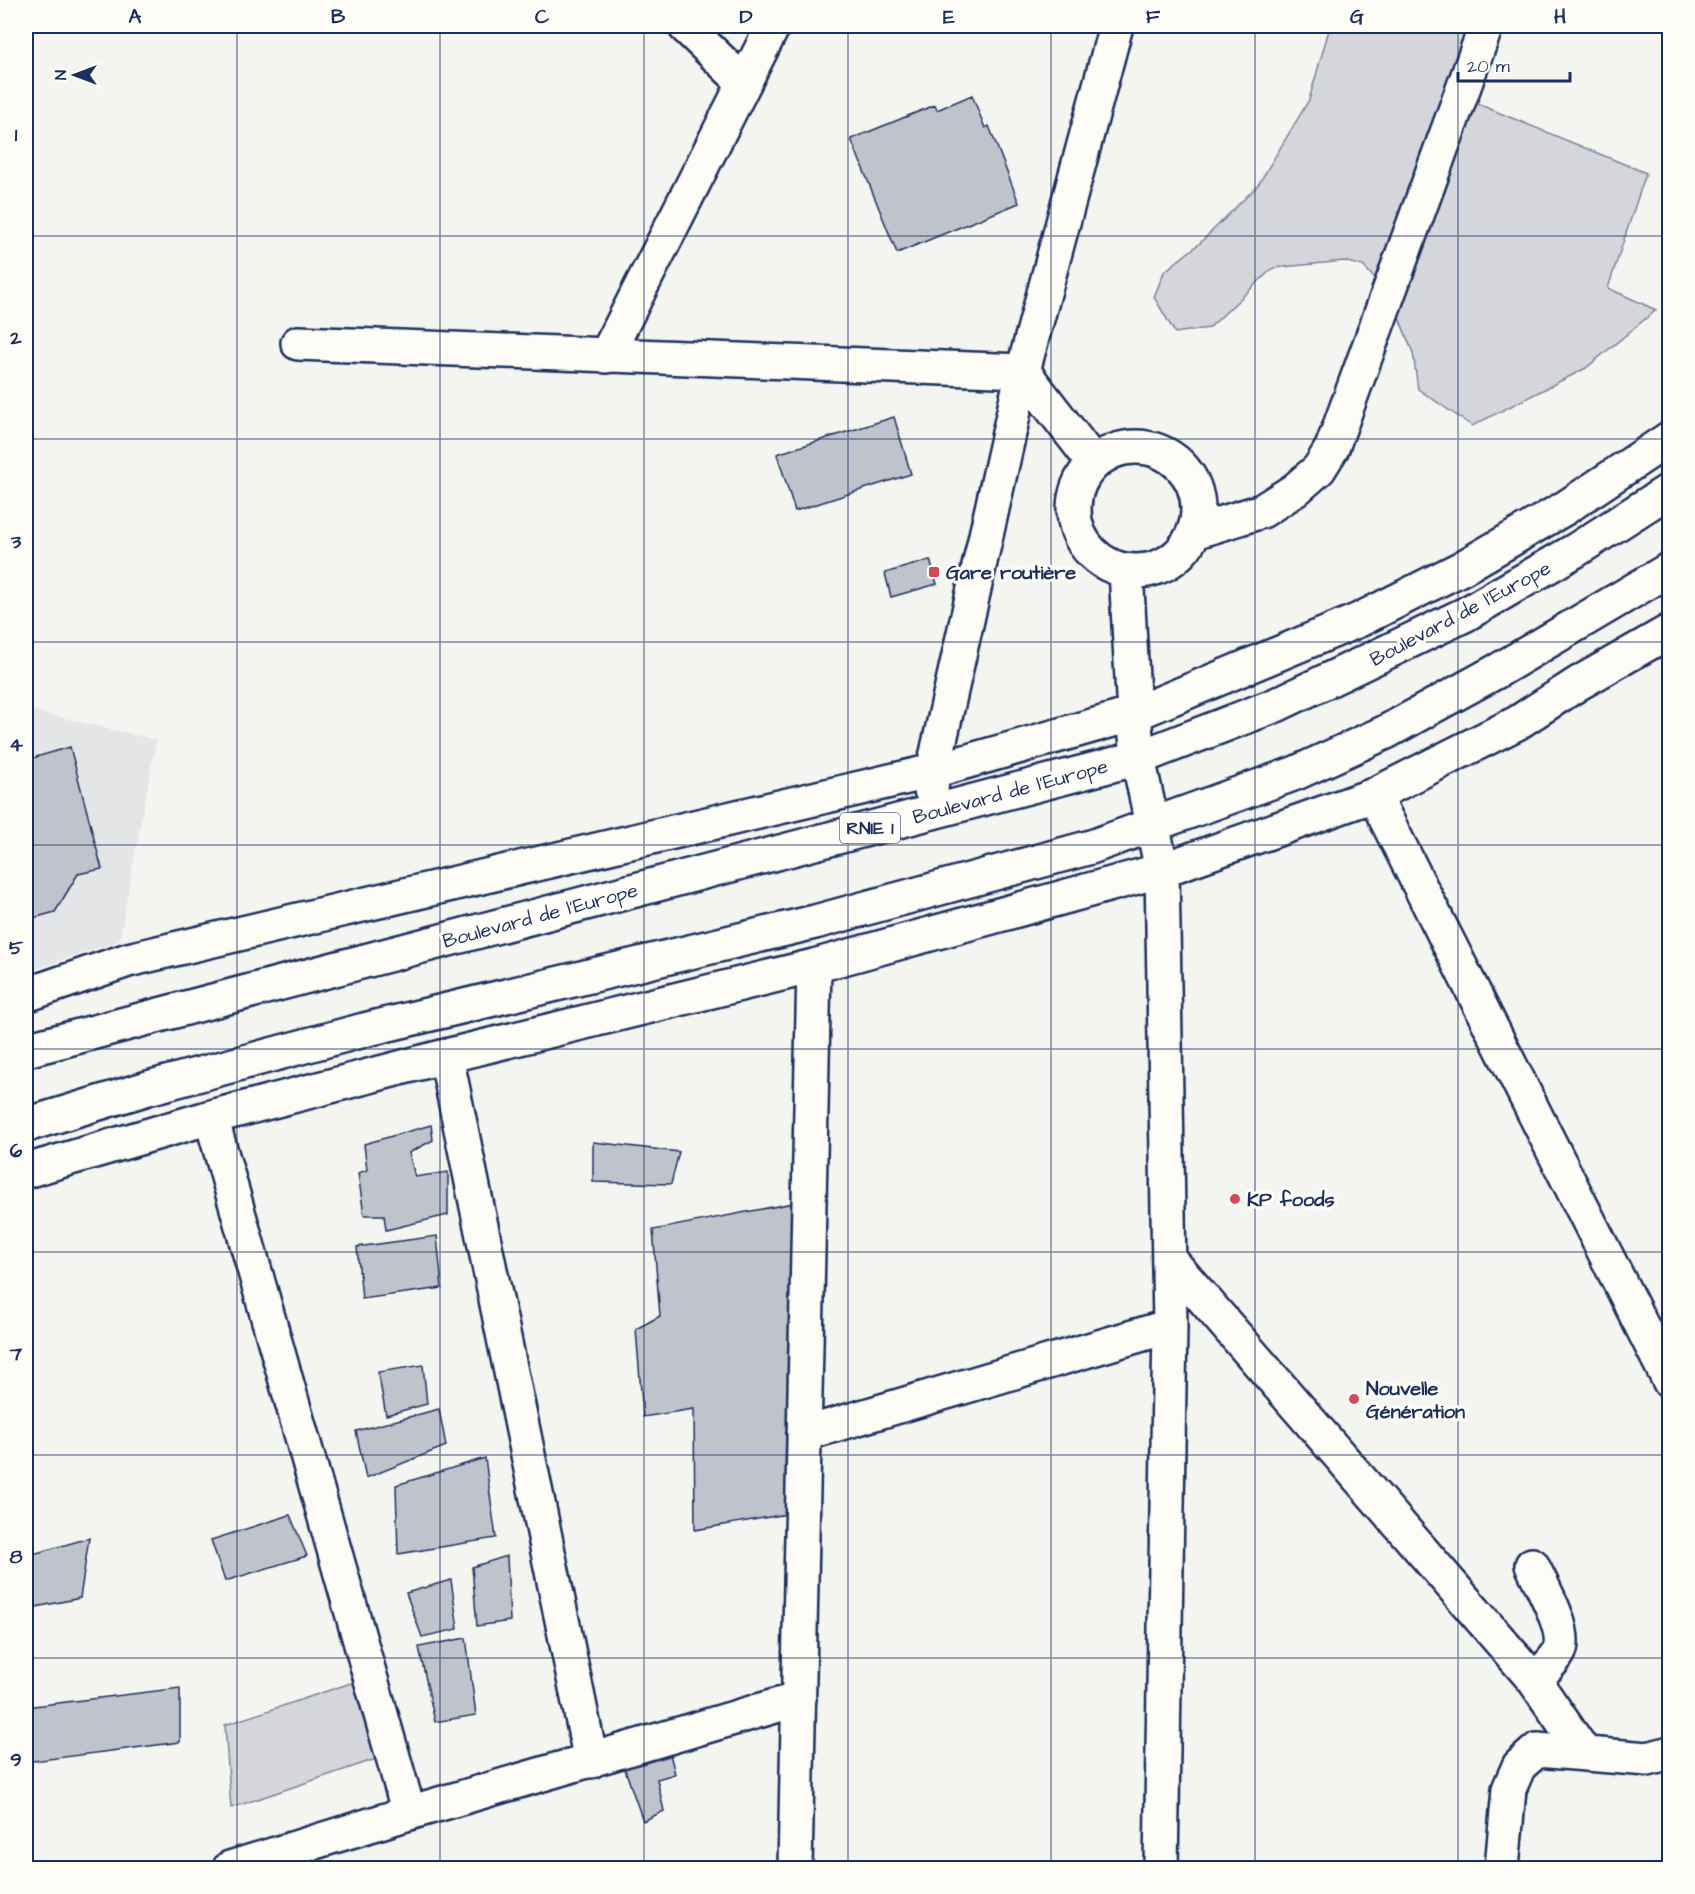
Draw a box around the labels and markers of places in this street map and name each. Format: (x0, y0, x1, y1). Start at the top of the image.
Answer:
place label: Gare routière (946, 559, 1076, 587)
marker: Gare routière (927, 565, 941, 579)
place label: KP foods (1247, 1186, 1335, 1214)
marker: KP foods (1228, 1192, 1242, 1206)
place label: Nouvelle Génération (1366, 1375, 1465, 1426)
marker: Nouvelle Génération (1347, 1392, 1361, 1406)

